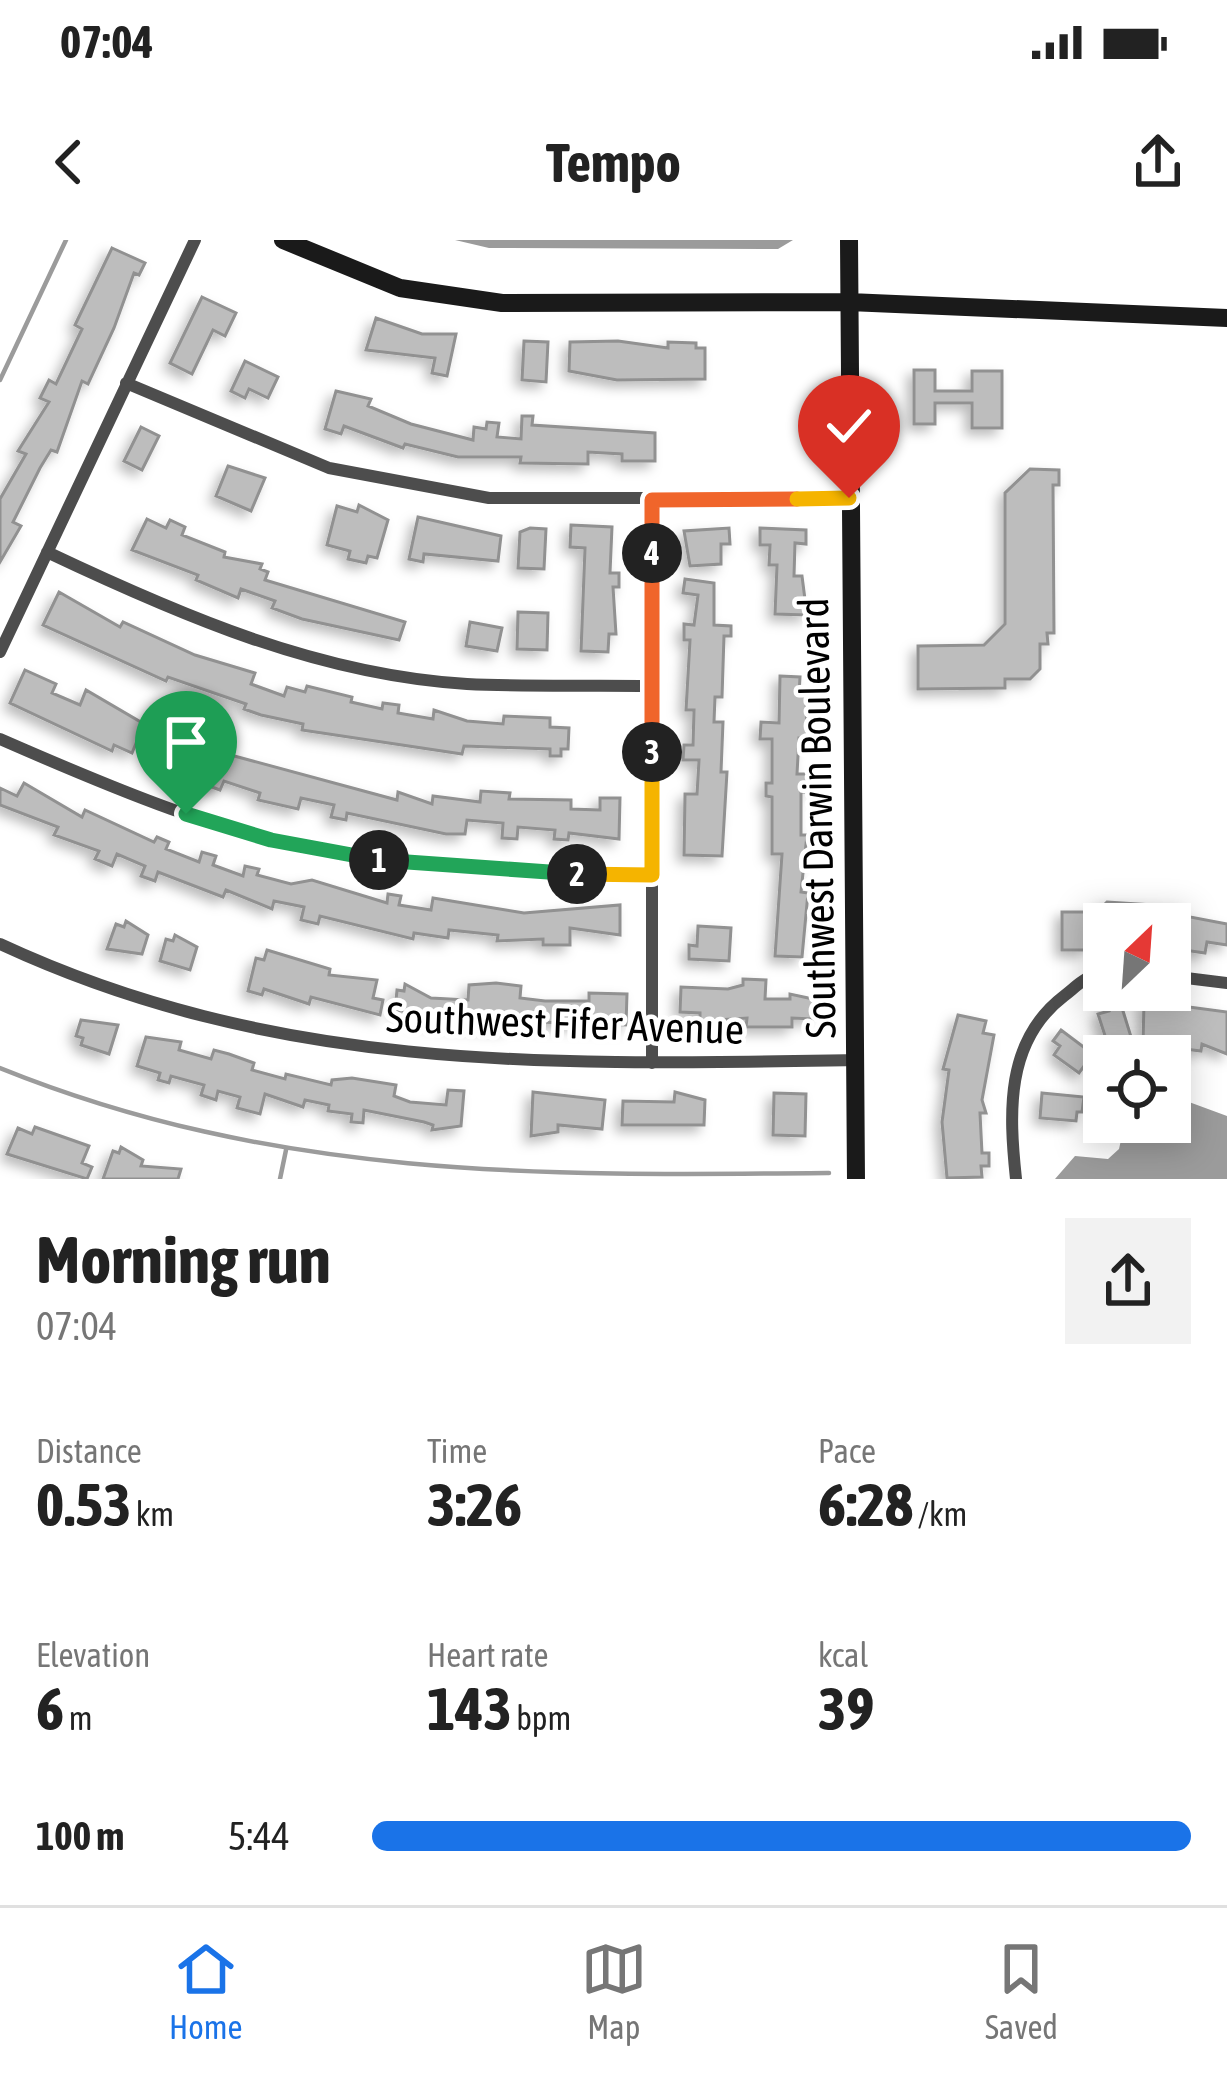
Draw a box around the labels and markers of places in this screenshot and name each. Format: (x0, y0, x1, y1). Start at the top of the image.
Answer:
pin (798, 375, 900, 498)
pin: 4 (622, 523, 682, 583)
pin (135, 691, 237, 814)
pin: 3 (622, 722, 682, 782)
pin: 1 (349, 830, 409, 890)
pin: 2 (547, 844, 607, 904)

